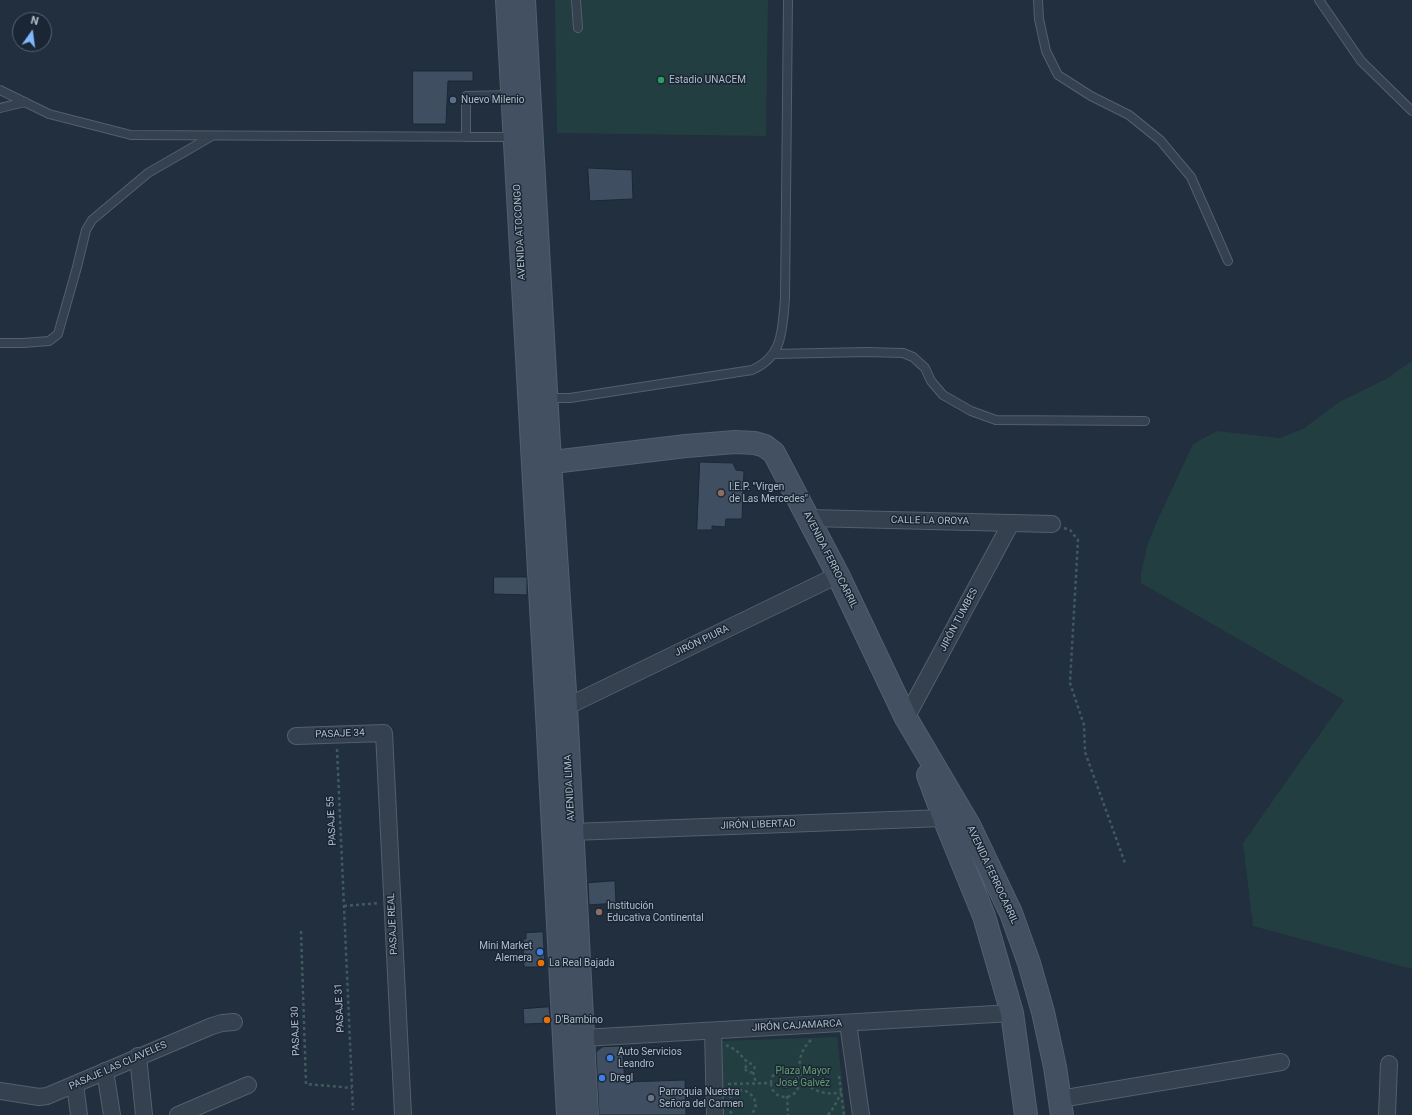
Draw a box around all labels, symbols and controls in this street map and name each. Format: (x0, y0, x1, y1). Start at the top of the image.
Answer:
north arrow (12, 12, 52, 52)
text: N (29, 14, 40, 28)
place label: Estadio UNACEM (669, 74, 746, 86)
marker: Estadio UNACEM (656, 75, 666, 85)
place label: Nuevo Milenio (461, 94, 524, 106)
marker: Nuevo Milenio (448, 95, 458, 105)
street label: AVENIDA ATOCONGO (511, 184, 529, 280)
place label: I.E.P. "Virgen de Las Mercedes" (729, 481, 808, 504)
marker: I.E.P. "Virgen de Las Mercedes" (716, 488, 726, 498)
street label: AVENIDA FERROCARRIL (800, 509, 860, 611)
street label: CALLE LA OROYA (891, 514, 969, 528)
street label: JIRÓN TUMBES (937, 586, 981, 654)
street label: JIRÓN PIURA (673, 623, 731, 659)
street label: PASAJE 34 (315, 727, 365, 741)
street label: AVENIDA LIMA (562, 754, 578, 822)
street label: PASAJE 55 (325, 796, 339, 846)
street label: JIRÓN LIBERTAD (720, 818, 796, 832)
street label: AVENIDA FERROCARRIL (964, 824, 1020, 926)
street label: PASAJE REAL (385, 893, 401, 955)
place label: Institución Educativa Continental (607, 900, 704, 924)
marker: Institución Educativa Continental (594, 907, 604, 917)
place label: Mini Market Alemera (479, 940, 532, 964)
marker: Mini Market Alemera (535, 947, 545, 957)
place label: La Real Bajada (549, 957, 615, 969)
marker: La Real Bajada (536, 958, 546, 968)
street label: PASAJE 31 (333, 983, 347, 1033)
street label: PASAJE 30 (289, 1006, 303, 1056)
place label: D'Bambino (555, 1014, 603, 1026)
marker: D'Bambino (542, 1015, 552, 1025)
street label: JIRÓN CAJAMARCA (752, 1018, 842, 1034)
street label: PASAJE LAS CLAVELES (67, 1039, 169, 1093)
place label: Auto Servicios Leandro (618, 1046, 682, 1070)
marker: Auto Servicios Leandro (605, 1053, 615, 1063)
park label: Plaza Mayor José Galvéz (776, 1065, 830, 1088)
place label: Dregl (610, 1072, 633, 1084)
marker: Dregl (597, 1073, 607, 1083)
place label: Parroquia Nuestra Señora del Carmen (659, 1086, 743, 1110)
marker: Parroquia Nuestra Señora del Carmen (646, 1093, 656, 1103)

